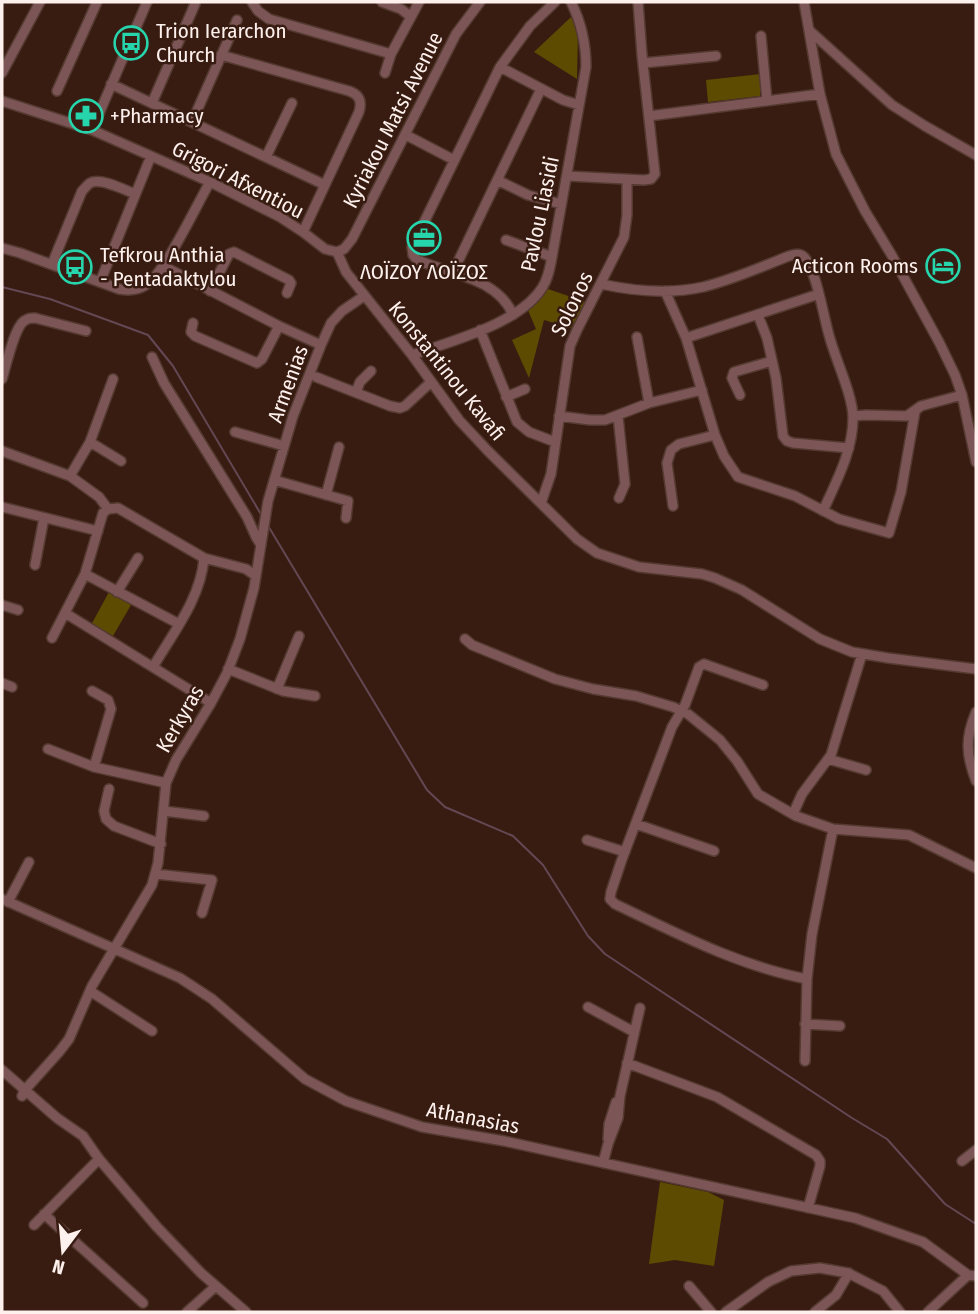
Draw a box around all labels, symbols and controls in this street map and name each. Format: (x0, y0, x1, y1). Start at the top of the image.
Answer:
place label: Trion Ierarchon Church (156, 18, 287, 68)
bus stop icon: Trion Ierarchon Church (112, 24, 150, 62)
street label: Kyriakou Matsi Avenue (337, 28, 449, 212)
pharmacy icon: +Pharmacy (67, 97, 105, 135)
place label: +Pharmacy (110, 103, 204, 129)
street label: Grigori Afxentiou (168, 136, 308, 224)
street label: Pavlou Liasidi (515, 154, 565, 274)
office icon: ΛΟΪΖΟΥ ΛΟΪΖΟΣ (405, 219, 443, 257)
place label: Tefkrou Anthia - Pentadaktylou (100, 242, 236, 292)
hotel icon: Acticon Rooms (924, 247, 962, 285)
bus stop icon: Tefkrou Anthia - Pentadaktylou (56, 248, 94, 286)
place label: Acticon Rooms (792, 253, 918, 279)
place label: ΛΟΪΖΟΥ ΛΟΪΖΟΣ (360, 259, 488, 285)
street label: Solonos (545, 267, 599, 341)
street label: Konstantinou Kavafi (383, 296, 511, 446)
street label: Armenias (262, 342, 314, 426)
street label: Kerkyras (150, 681, 210, 757)
street label: Athanasias (424, 1096, 522, 1140)
north arrow (28, 1216, 98, 1286)
text: N (50, 1254, 67, 1279)

